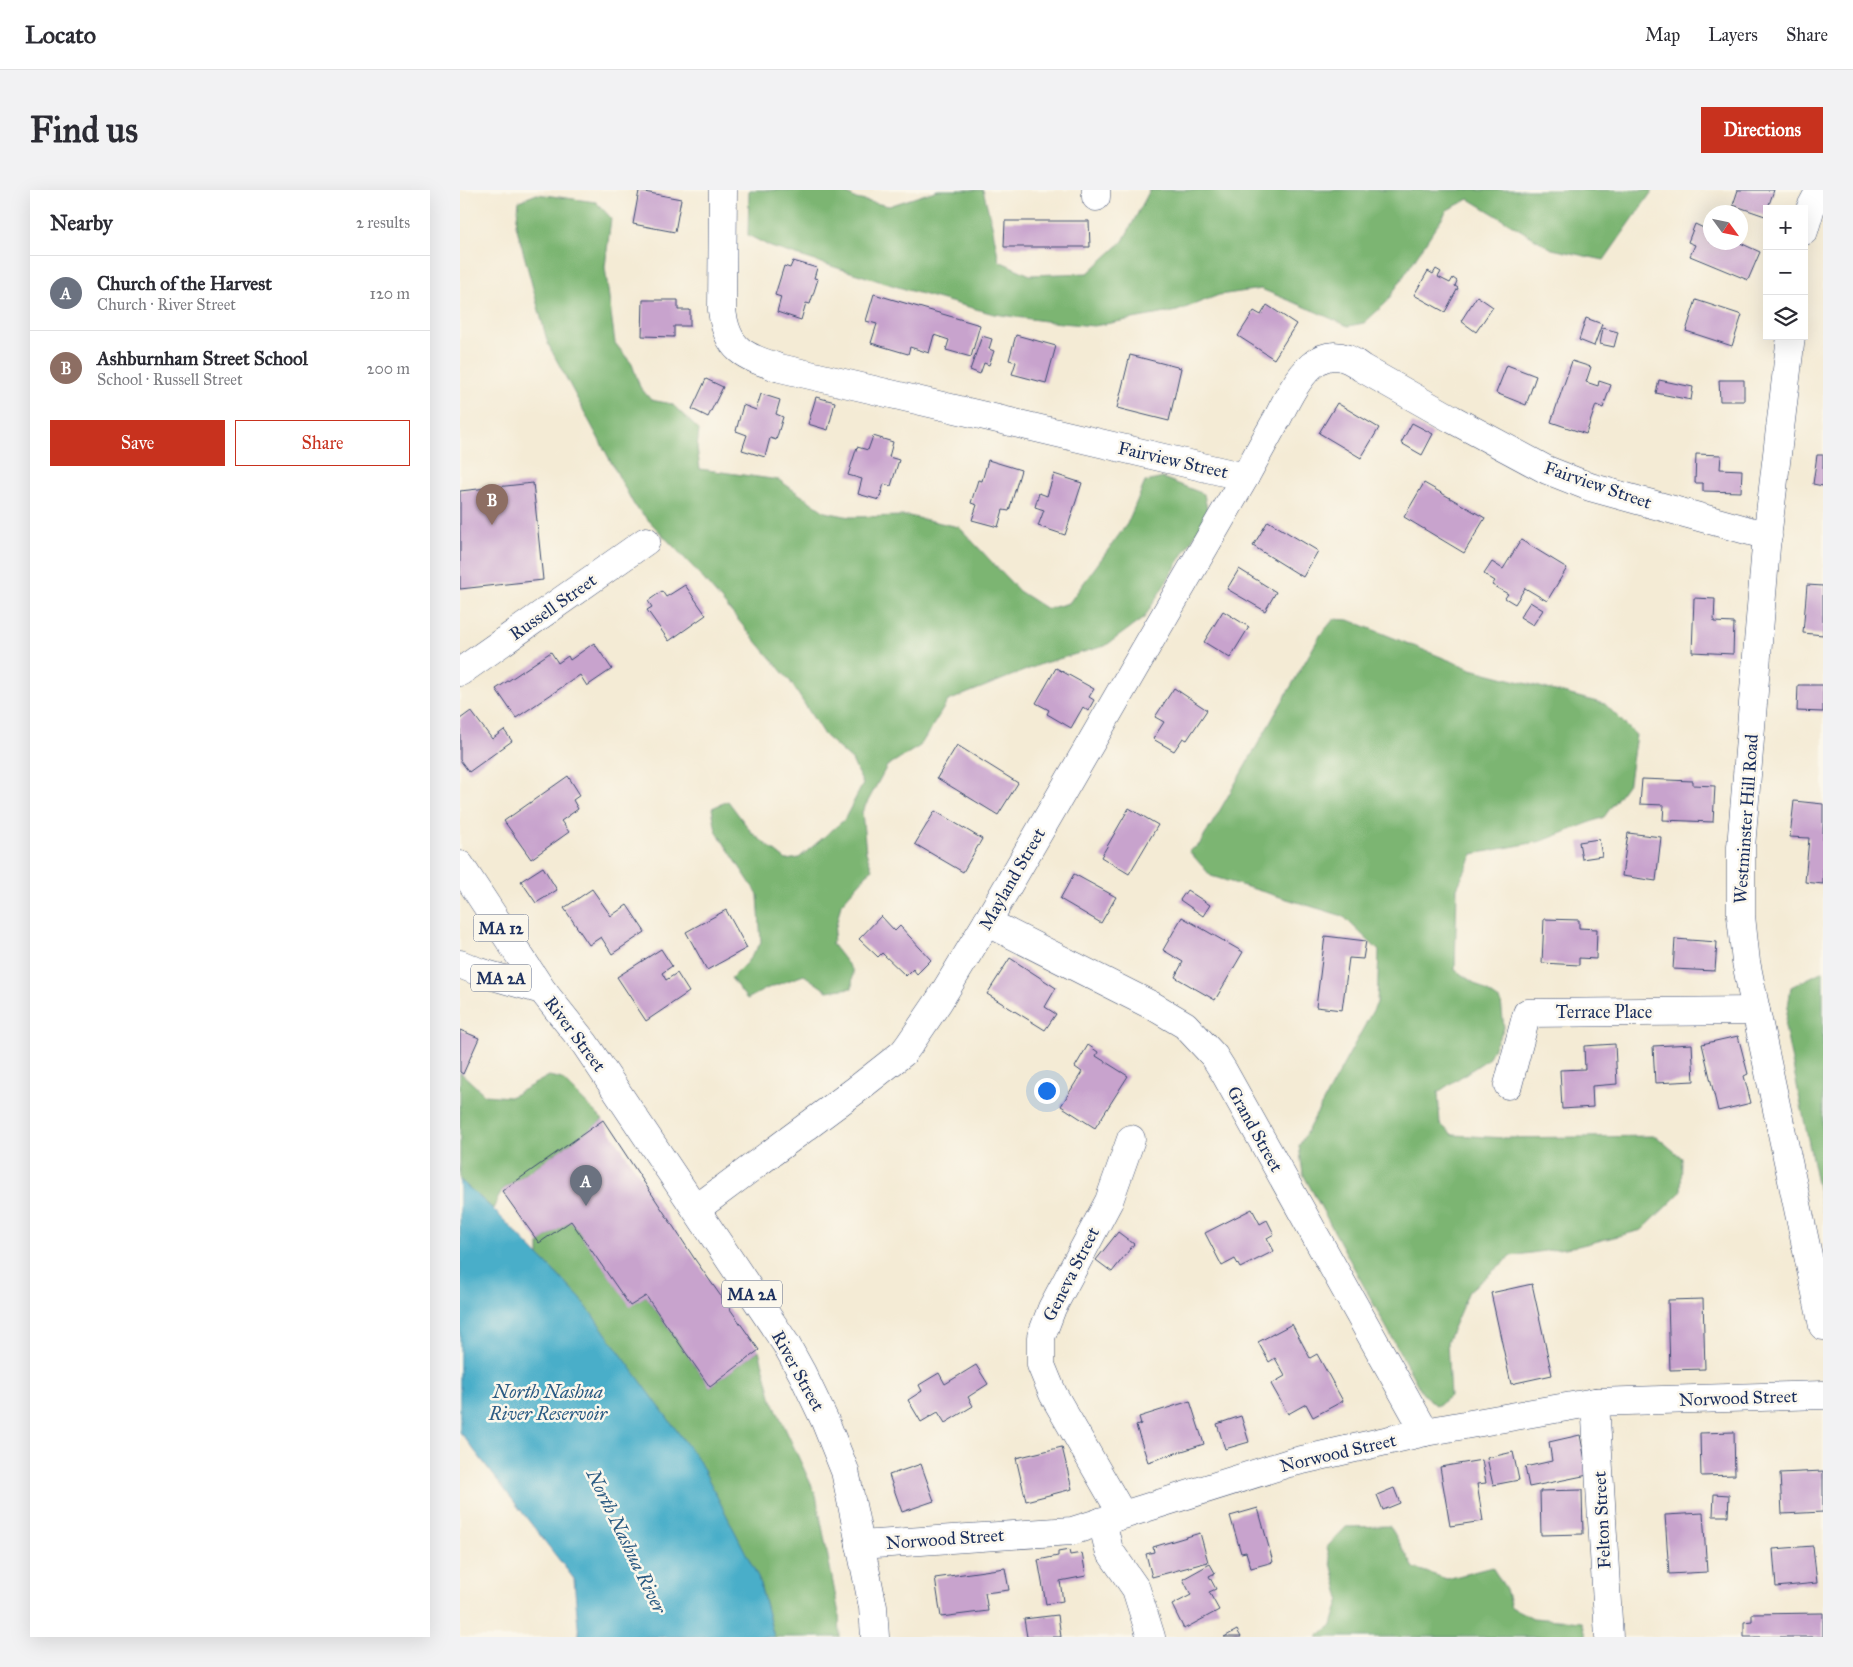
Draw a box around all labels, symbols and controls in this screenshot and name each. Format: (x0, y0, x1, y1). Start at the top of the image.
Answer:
text: Locato (25, 20, 96, 50)
text: Map (1645, 24, 1680, 46)
text: Layers (1708, 24, 1758, 46)
text: Share (1786, 24, 1828, 46)
button: Directions (1701, 107, 1823, 153)
text: Find us (30, 109, 138, 152)
north arrow (1703, 205, 1748, 250)
map controls (1763, 205, 1808, 340)
button: + (1763, 205, 1808, 250)
text: Nearby (50, 210, 113, 236)
text: 2 results (356, 213, 410, 232)
button: − (1763, 250, 1808, 295)
text: Church of the Harvest (97, 272, 272, 295)
text: A (61, 284, 71, 303)
text: 120 m (370, 284, 410, 303)
text: Church · River Street (97, 295, 236, 314)
button: layers (1763, 295, 1808, 340)
text: Ashburnham Street School (97, 347, 308, 370)
text: B (61, 359, 71, 378)
text: 200 m (367, 359, 410, 378)
text: School · Russell Street (97, 370, 243, 389)
button: Save (50, 420, 225, 466)
button: Share (235, 420, 410, 466)
street label: Fairview Street (1116, 437, 1231, 483)
street label: Fairview Street (1541, 456, 1655, 514)
pin: B (476, 484, 508, 525)
street label: Russell Street (505, 569, 601, 645)
street label: Westminster Hill Road (1729, 733, 1763, 905)
street label: Mayland Street (974, 824, 1050, 934)
road number: MA 12 (473, 914, 528, 941)
road number: MA 2A (471, 964, 531, 991)
street label: River Street (540, 992, 611, 1077)
street label: Terrace Place (1556, 1001, 1652, 1023)
your location (1034, 1078, 1060, 1104)
street label: Grand Street (1222, 1082, 1288, 1176)
pin: A (570, 1165, 602, 1206)
street label: Geneva Street (1038, 1223, 1104, 1325)
road number: MA 2A (722, 1280, 782, 1308)
street label: River Street (767, 1327, 829, 1416)
water label: North Nashua River Reservoir (488, 1380, 608, 1425)
street label: Norwood Street (1678, 1385, 1798, 1411)
street label: Norwood Street (1278, 1429, 1399, 1477)
water label: North Nashua River (581, 1464, 672, 1618)
street label: Felton Street (1588, 1470, 1616, 1569)
street label: Norwood Street (885, 1524, 1006, 1554)

